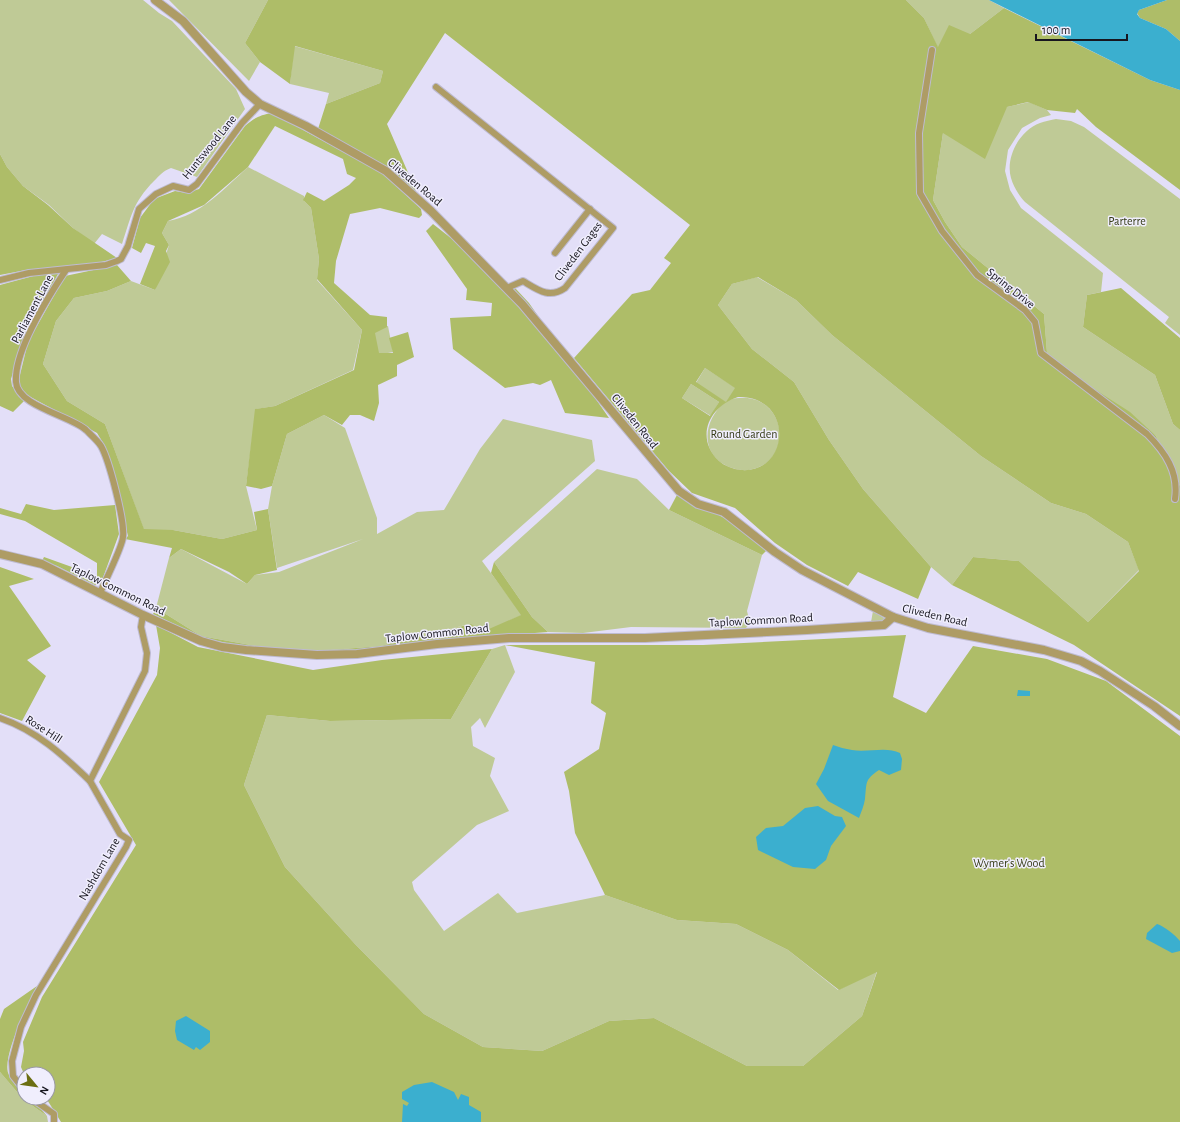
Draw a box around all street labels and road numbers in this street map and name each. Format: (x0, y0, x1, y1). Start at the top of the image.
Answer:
street label: Huntswood Lane (180, 113, 238, 181)
street label: Cliveden Road (386, 156, 444, 208)
street label: Cliveden Gages (552, 219, 604, 283)
street label: Spring Drive (985, 266, 1037, 310)
street label: Parliament Lane (9, 273, 55, 345)
street label: Cliveden Road (609, 391, 661, 451)
street label: Taplow Common Road (69, 561, 167, 617)
street label: Cliveden Road (901, 602, 969, 628)
street label: Taplow Common Road (709, 611, 813, 629)
street label: Taplow Common Road (385, 622, 489, 644)
street label: Rose Hill (23, 713, 65, 745)
street label: Nashdom Lane (76, 836, 122, 902)

